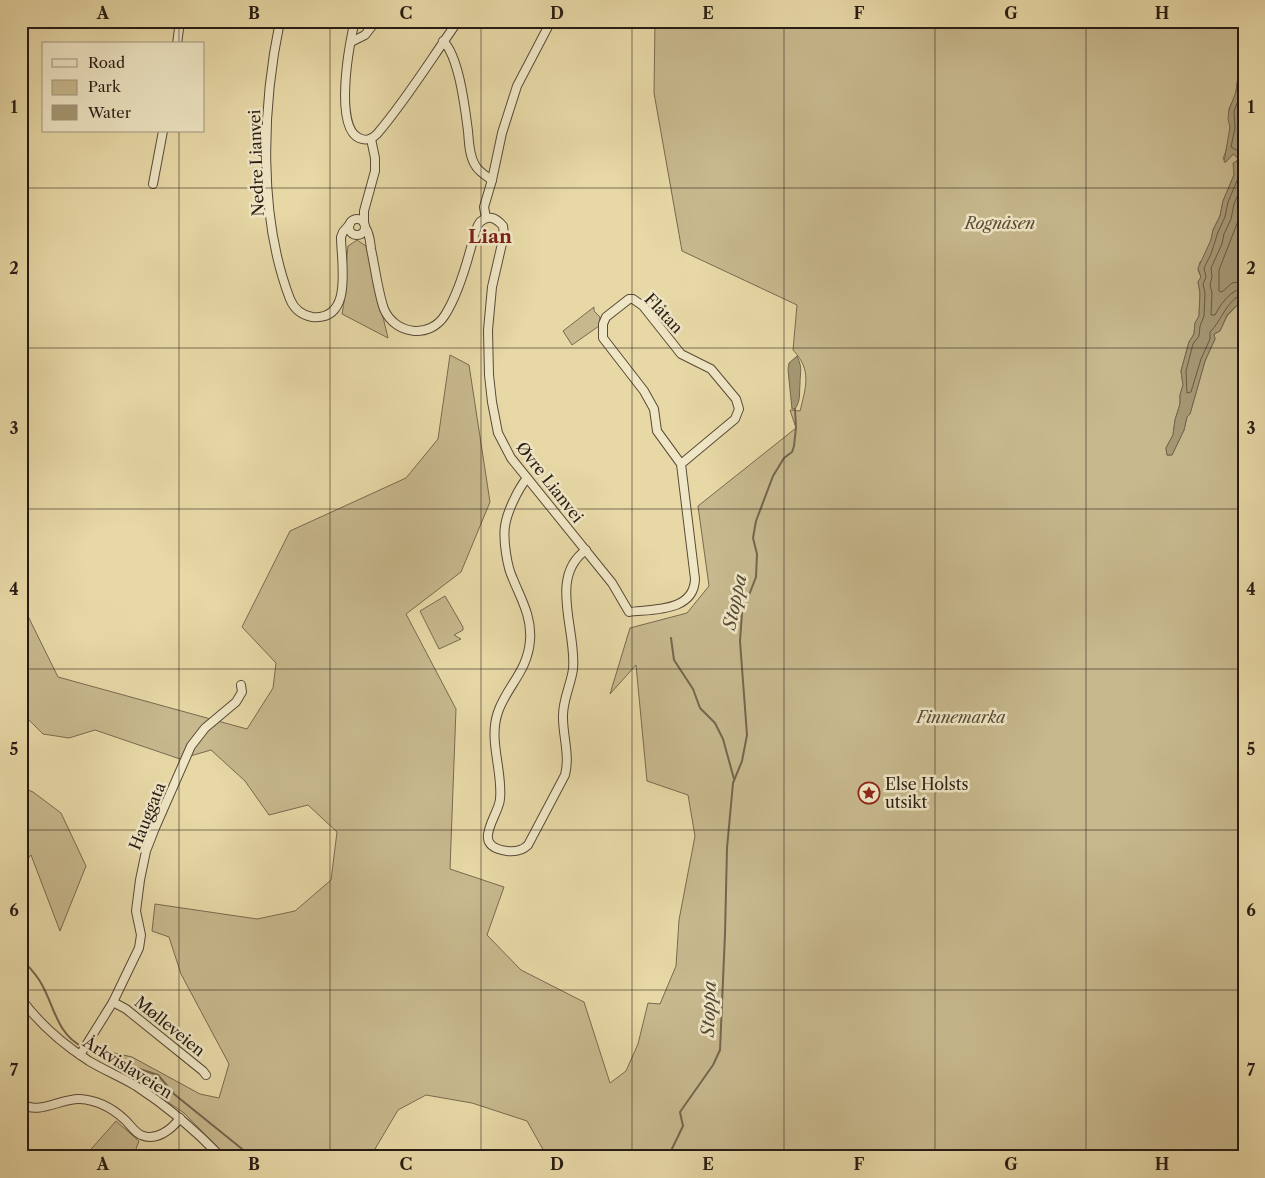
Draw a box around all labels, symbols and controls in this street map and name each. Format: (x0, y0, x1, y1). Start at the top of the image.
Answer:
text: A (96, 3, 110, 23)
text: B (248, 3, 260, 23)
text: C (400, 3, 412, 23)
text: D (550, 3, 564, 23)
text: E (702, 3, 714, 23)
text: F (854, 3, 865, 23)
text: G (1004, 3, 1018, 23)
text: H (1155, 3, 1169, 23)
legend (42, 42, 205, 132)
text: Road (88, 53, 125, 72)
text: Park (88, 77, 122, 96)
text: 1 (10, 97, 18, 117)
text: 1 (1247, 97, 1255, 117)
text: Water (87, 103, 132, 122)
street label: Nedre Lianvei (244, 109, 268, 217)
park label: Rognåsen (963, 213, 1035, 233)
district label: Lian (468, 225, 512, 248)
text: 2 (9, 258, 19, 278)
text: 2 (1246, 258, 1256, 278)
street label: Flåtan (640, 289, 688, 337)
text: 3 (9, 418, 19, 438)
text: 3 (1246, 418, 1256, 438)
street label: Øvre Lianvei (512, 438, 588, 527)
water label: Stoppa (718, 572, 752, 633)
text: 4 (9, 579, 19, 599)
text: 4 (1246, 579, 1256, 599)
park label: Finnemarka (915, 707, 1006, 727)
text: 5 (10, 739, 19, 759)
text: 5 (1247, 739, 1256, 759)
place label: Else Holsts utsikt (885, 774, 968, 812)
street label: Hauggata (124, 779, 170, 853)
place icon: Else Holsts utsikt (857, 781, 881, 805)
text: 6 (9, 900, 19, 920)
text: 6 (1246, 900, 1256, 920)
water label: Stoppa (697, 980, 721, 1038)
street label: Mølleveien (131, 991, 209, 1061)
street label: Årkvislaveien (79, 1031, 176, 1102)
text: 7 (10, 1060, 19, 1080)
text: 7 (1247, 1060, 1256, 1080)
text: A (96, 1154, 110, 1174)
text: B (248, 1154, 260, 1174)
text: C (400, 1154, 412, 1174)
text: D (550, 1154, 564, 1174)
text: E (702, 1154, 714, 1174)
text: F (854, 1154, 865, 1174)
text: G (1004, 1154, 1018, 1174)
text: H (1155, 1154, 1169, 1174)

